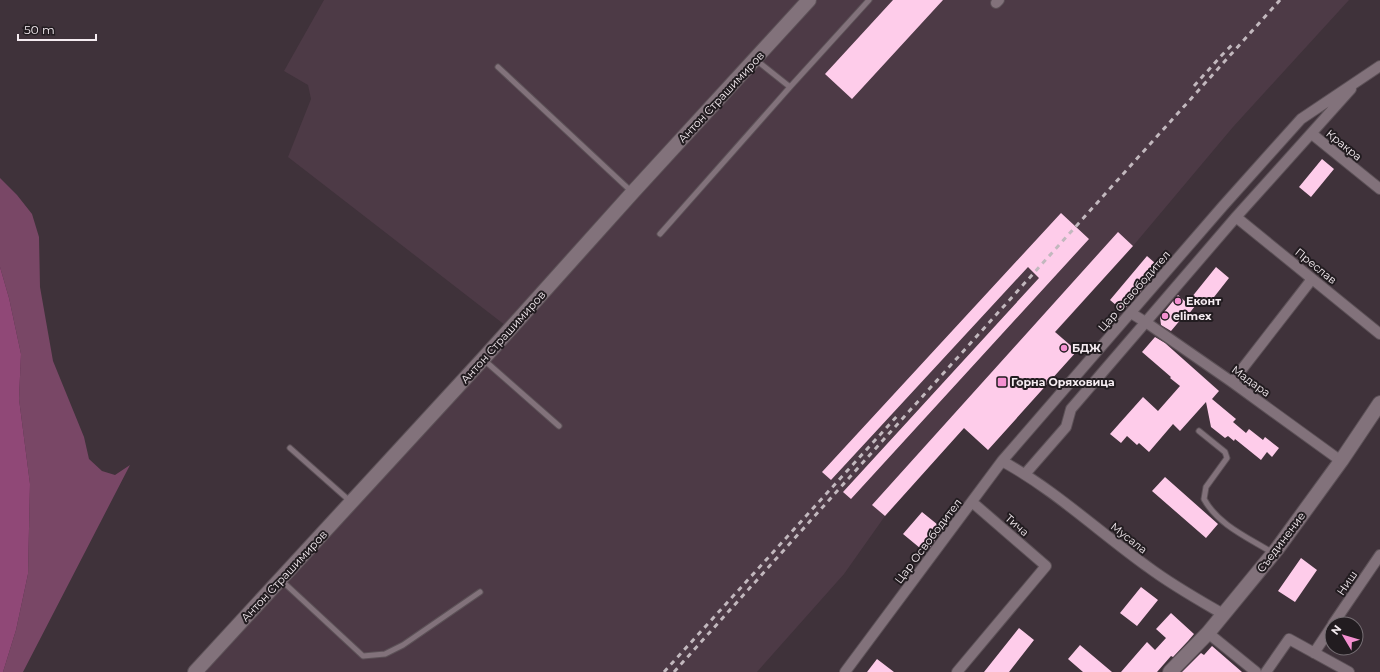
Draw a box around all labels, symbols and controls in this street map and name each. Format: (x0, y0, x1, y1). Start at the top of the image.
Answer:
scale bar (18, 16, 96, 42)
text: 50 m (24, 22, 55, 37)
street label: Антон Страшимиров (675, 48, 767, 146)
street label: Кракра (1323, 126, 1365, 164)
street label: Преслав (1292, 245, 1340, 287)
street label: Цар Освободител (1095, 248, 1173, 334)
street label: Антон Страшимиров (458, 288, 548, 386)
place label: Еконт (1186, 294, 1221, 308)
marker: Еконт (1173, 296, 1183, 306)
place label: elimex (1173, 309, 1212, 323)
marker: elimex (1160, 311, 1170, 321)
place label: БДЖ (1072, 341, 1101, 355)
marker: БДЖ (1059, 343, 1069, 353)
street label: Мадара (1229, 362, 1273, 400)
place label: Горна Оряховица (1011, 375, 1115, 389)
marker: Горна Оряховица (996, 376, 1008, 388)
street label: Цар Освободител (892, 496, 964, 586)
street label: Съединение (1254, 509, 1308, 575)
street label: Тича (1002, 511, 1032, 539)
street label: Мусала (1108, 519, 1150, 557)
street label: Антон Страшимиров (238, 527, 330, 625)
street label: Ниш (1334, 568, 1360, 598)
north arrow (1324, 616, 1364, 656)
text: N (1328, 622, 1344, 638)

